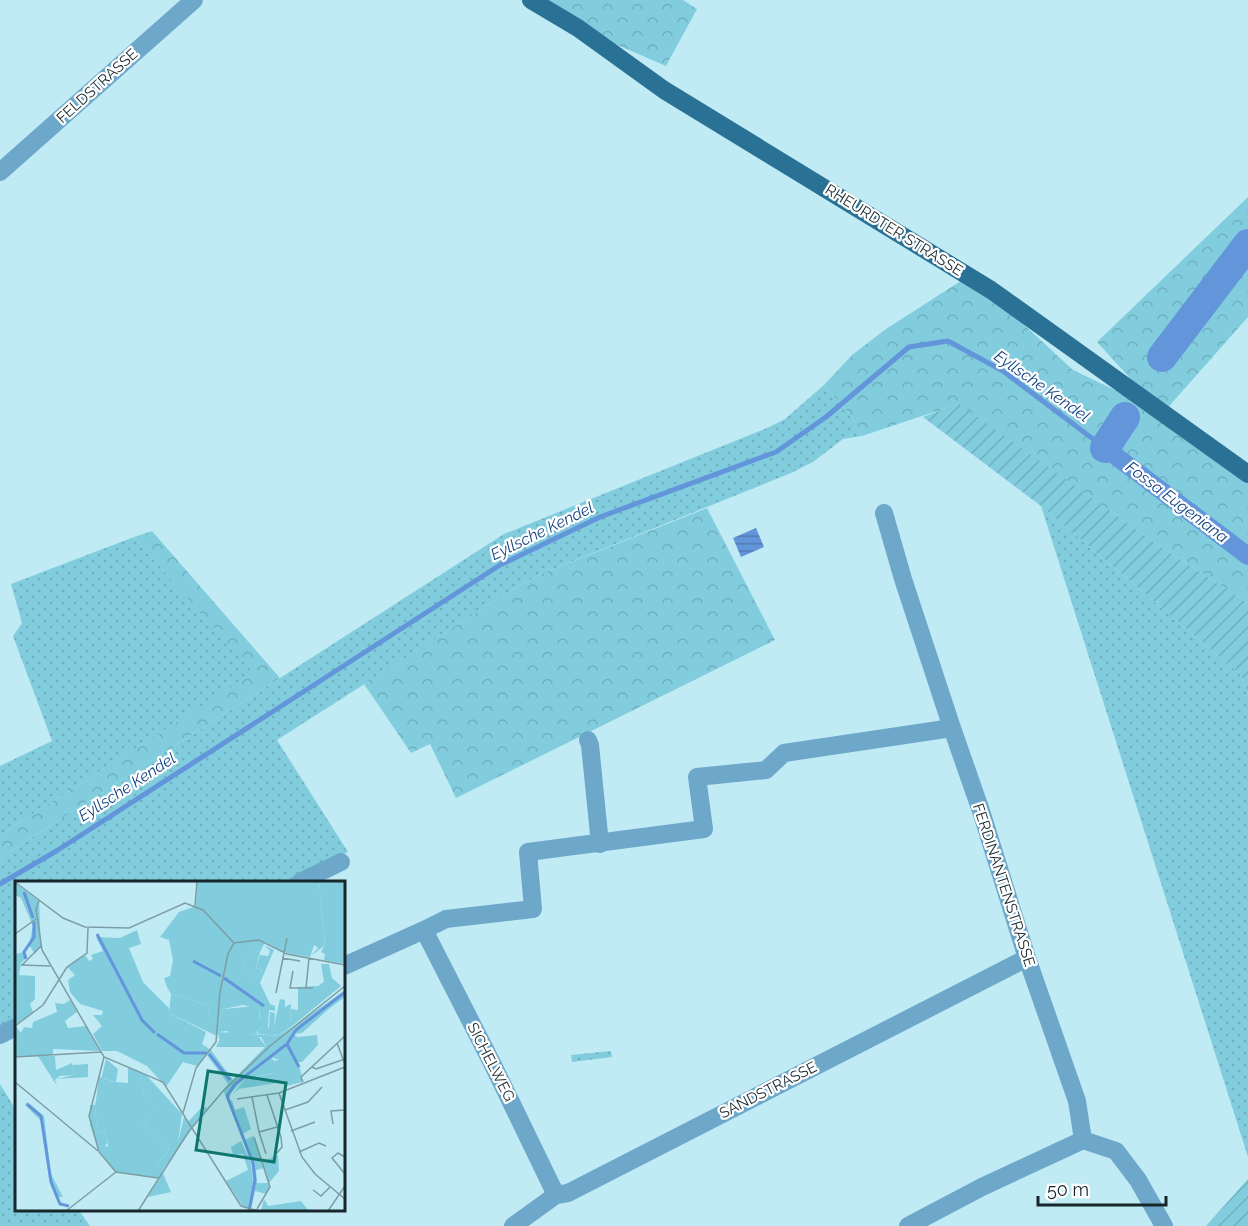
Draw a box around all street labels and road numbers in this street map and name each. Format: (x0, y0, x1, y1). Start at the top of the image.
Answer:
street label: FELDSTRASSE (53, 45, 141, 127)
street label: RHEURDTER STRASSE (822, 180, 966, 280)
street label: FERDINANTENSTRASSE (969, 801, 1039, 969)
street label: SICHELWEG (463, 1020, 519, 1104)
street label: SANDSTRASSE (716, 1058, 820, 1122)

